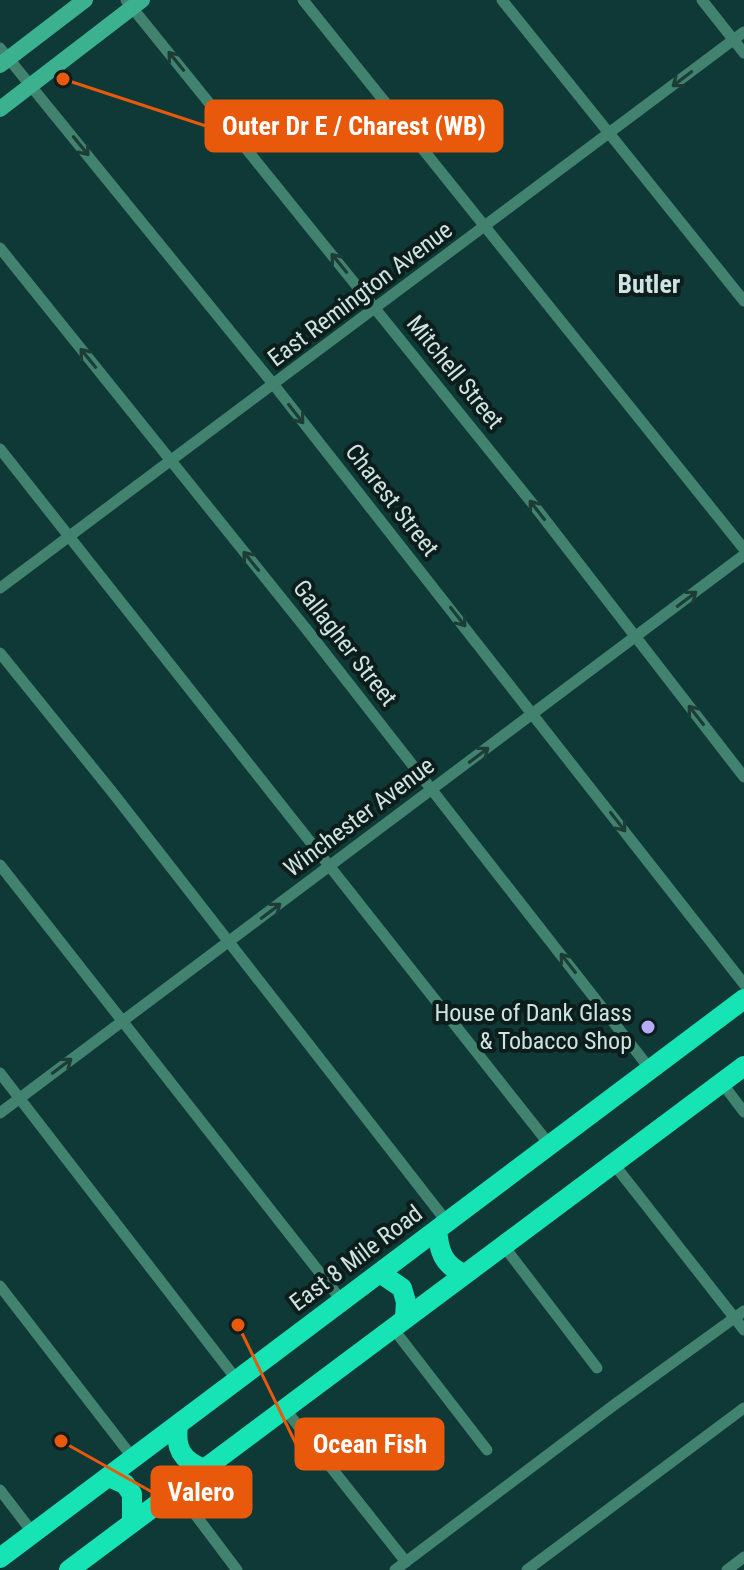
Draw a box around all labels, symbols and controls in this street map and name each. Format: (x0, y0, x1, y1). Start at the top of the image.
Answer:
one-way arrow (167, 51, 185, 72)
one-way arrow (672, 70, 693, 87)
callout: Outer Dr E / Charest (WB) (206, 101, 502, 151)
text: Outer Dr E / Charest (WB) (222, 111, 486, 141)
one-way arrow (71, 135, 89, 156)
street label: East Remington Avenue (262, 216, 458, 372)
one-way arrow (330, 253, 348, 274)
district label: Butler (618, 269, 681, 299)
street label: Mitchell Street (401, 310, 509, 434)
one-way arrow (80, 348, 97, 369)
one-way arrow (287, 403, 305, 424)
street label: Charest Street (339, 438, 445, 562)
one-way arrow (528, 500, 545, 521)
one-way arrow (243, 551, 260, 572)
street label: Gallagher Street (287, 575, 403, 711)
one-way arrow (675, 590, 697, 607)
one-way arrow (449, 606, 466, 627)
one-way arrow (688, 705, 705, 726)
one-way arrow (468, 746, 489, 763)
street label: Winchester Avenue (278, 751, 440, 883)
one-way arrow (610, 811, 627, 832)
one-way arrow (260, 902, 281, 919)
one-way arrow (559, 953, 576, 974)
place label: House of Dank Glass & Tobacco Shop (434, 999, 632, 1055)
marker: House of Dank Glass & Tobacco Shop (639, 1018, 657, 1036)
one-way arrow (51, 1058, 73, 1075)
street label: East 8 Mile Road (284, 1199, 428, 1317)
callout: Ocean Fish (296, 1419, 443, 1469)
text: Ocean Fish (313, 1429, 427, 1459)
callout: Valero (152, 1467, 251, 1517)
text: Valero (168, 1477, 234, 1507)

